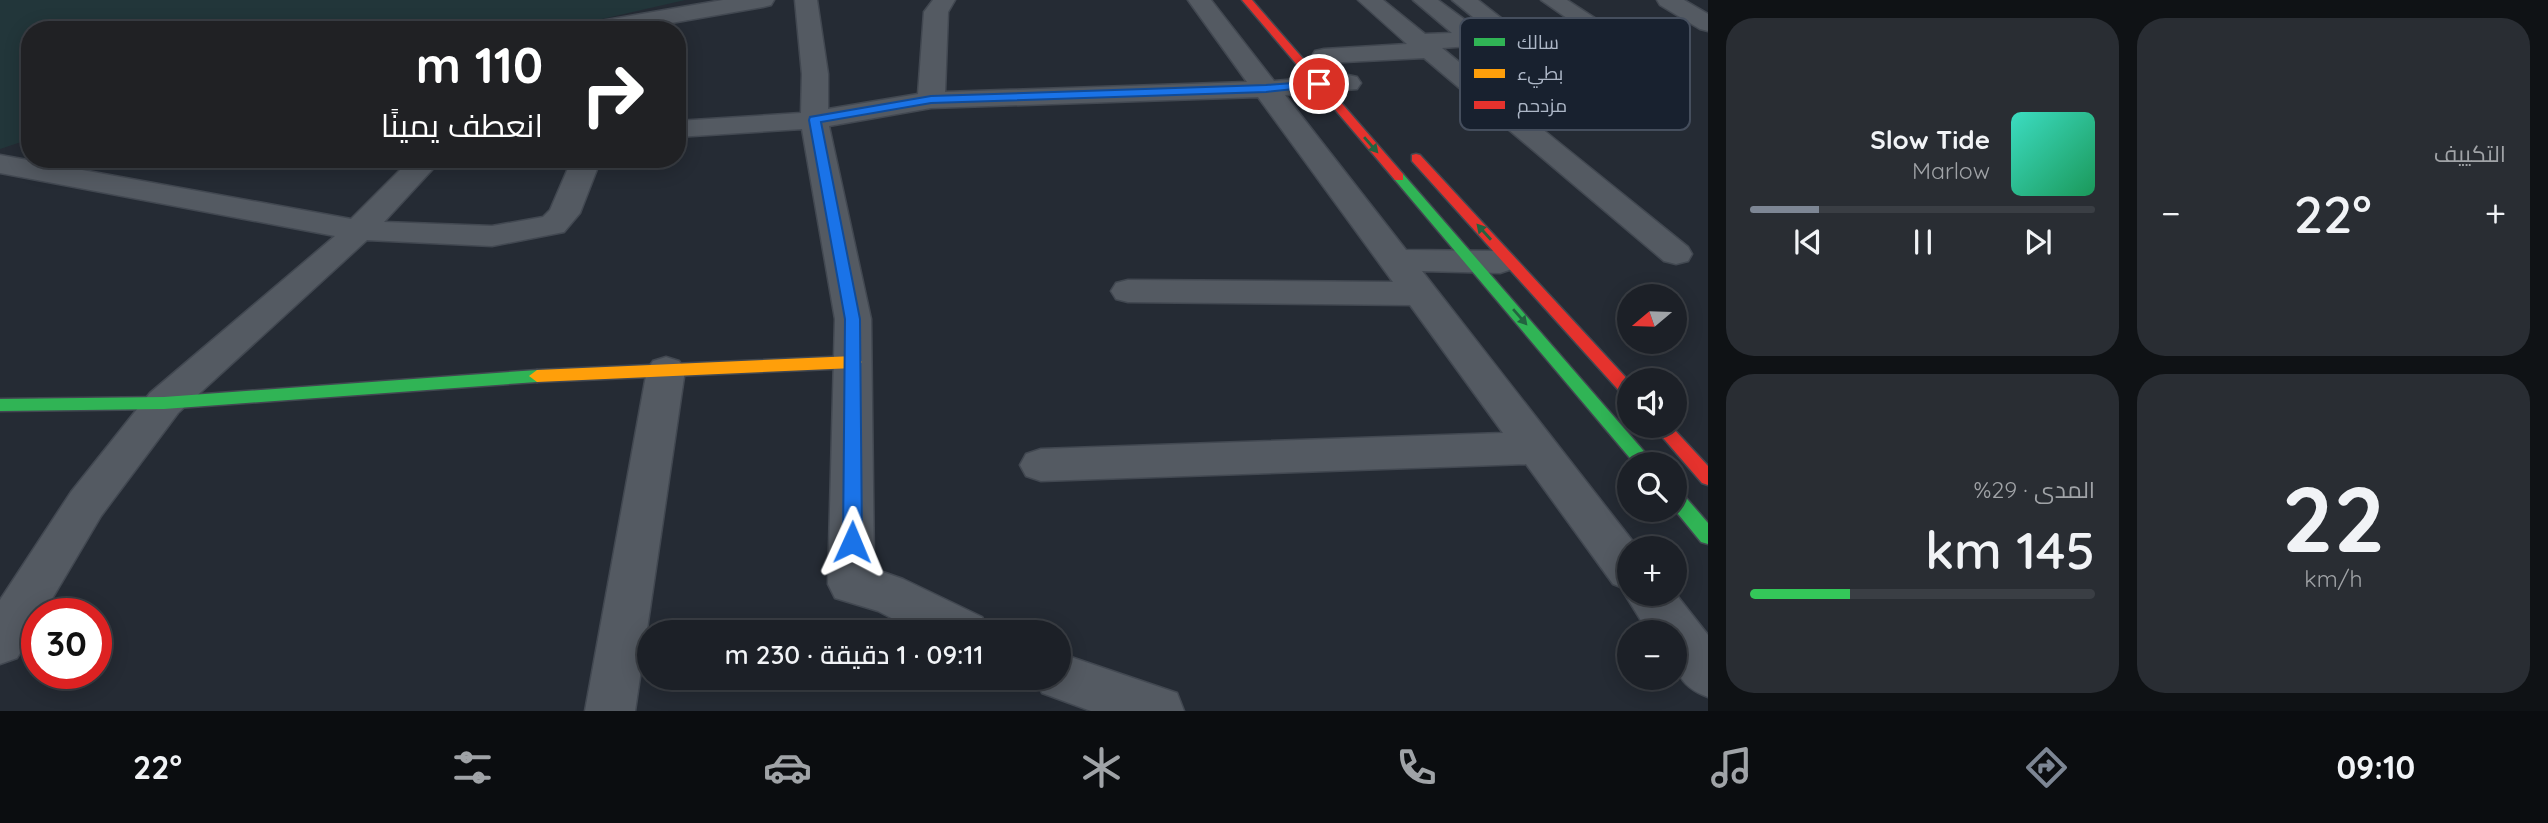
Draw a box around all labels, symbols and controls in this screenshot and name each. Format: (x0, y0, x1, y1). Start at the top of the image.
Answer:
legend (1460, 18, 1690, 130)
text: سالك (1517, 30, 1559, 54)
text: 110 m (416, 34, 543, 95)
icon: right (567, 49, 658, 140)
pin (1289, 54, 1349, 114)
text: بطيء (1517, 61, 1563, 88)
icon: arrive (1300, 65, 1338, 103)
text: مزدحم (1517, 93, 1567, 119)
text: انعطف يمينًا (381, 105, 543, 145)
text: Slow Tide (1870, 123, 1990, 156)
one-way arrow (1363, 136, 1378, 153)
text: التكييف (2434, 139, 2506, 168)
text: Marlow (1912, 156, 1990, 185)
text: 22° (2294, 181, 2372, 246)
text: − (2161, 189, 2181, 237)
text: + (2485, 189, 2506, 237)
icon: previous (1789, 223, 1827, 261)
icon: pause (1904, 223, 1942, 261)
icon: next (2019, 223, 2057, 261)
one-way arrow (1477, 224, 1493, 241)
north arrow (1617, 284, 1687, 354)
map controls (1617, 284, 1687, 690)
one-way arrow (1512, 308, 1528, 326)
button: sound (1617, 368, 1687, 438)
button: search (1617, 452, 1687, 522)
text: 22 (2282, 461, 2385, 575)
text: المدى · 29% (1974, 475, 2095, 504)
position arrow (815, 505, 889, 579)
text: 145 km (1925, 517, 2095, 582)
button: + (1617, 536, 1687, 606)
text: km/h (2304, 564, 2363, 593)
speed limit sign: 30 (21, 598, 112, 689)
button: − (1617, 620, 1687, 690)
text: 09:11 · 1 دقيقة · 230 m (725, 638, 983, 671)
icon: filters (448, 743, 497, 792)
icon: car (763, 743, 812, 792)
icon: climate (1077, 743, 1126, 792)
icon: phone (1392, 743, 1441, 792)
icon: music (1707, 743, 1756, 792)
icon: directions (2022, 743, 2071, 792)
text: 22° (133, 747, 182, 787)
text: 09:10 (2336, 747, 2415, 787)

